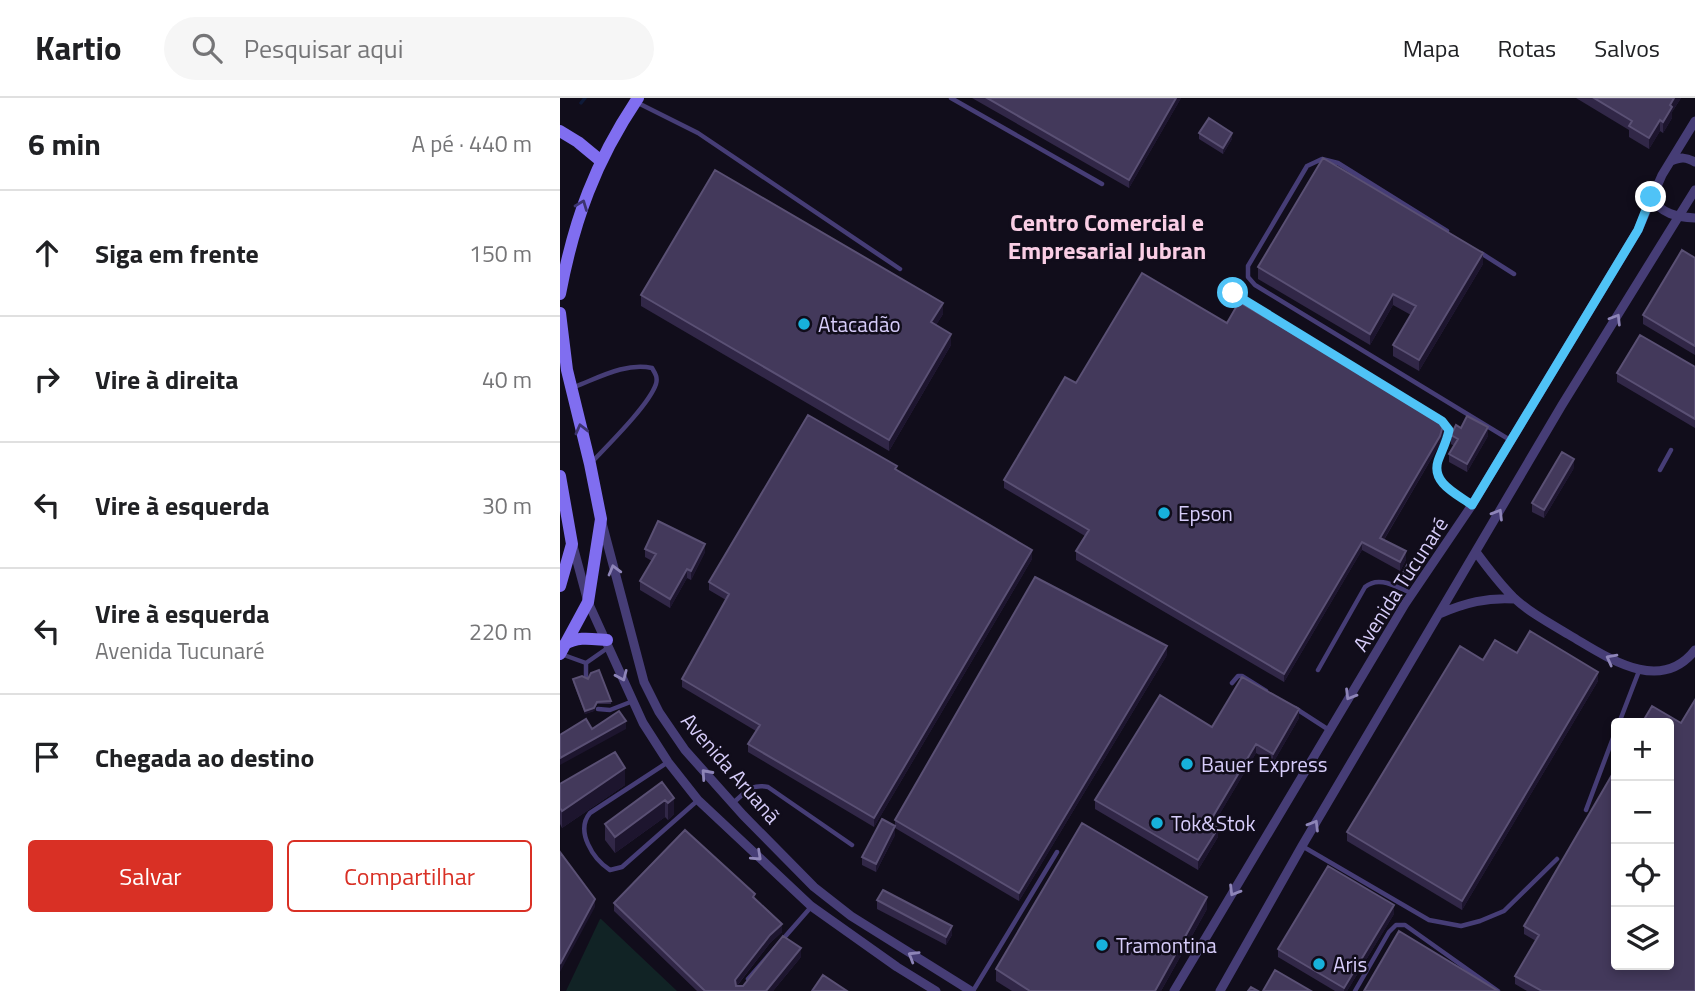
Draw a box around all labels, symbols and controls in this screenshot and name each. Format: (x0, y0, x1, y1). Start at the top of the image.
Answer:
search box (164, 17, 654, 80)
text: Kartio (35, 23, 122, 73)
icon: search (188, 29, 226, 67)
text: Pesquisar aqui (244, 29, 403, 68)
text: Mapa (1403, 30, 1459, 66)
text: Rotas (1497, 30, 1556, 66)
text: Salvos (1594, 30, 1660, 66)
text: 6 min (28, 121, 101, 167)
text: A pé · 440 m (411, 126, 532, 161)
route end (1635, 181, 1666, 212)
one-way arrow (574, 199, 588, 211)
district label: Centro Comercial e Empresarial Jubran (1008, 204, 1206, 268)
icon: ahead (28, 234, 66, 272)
text: Siga em frente (95, 234, 259, 273)
text: 150 m (469, 236, 532, 271)
route start (1217, 277, 1248, 308)
place label: Atacadão (818, 308, 901, 340)
one-way arrow (1607, 313, 1620, 326)
marker: Atacadão (796, 316, 812, 332)
icon: right (28, 360, 66, 398)
text: Vire à direita (95, 360, 238, 399)
text: 40 m (482, 362, 532, 397)
one-way arrow (575, 423, 589, 435)
icon: left (28, 486, 66, 524)
text: Vire à esquerda (95, 486, 270, 525)
text: 30 m (482, 488, 532, 523)
place label: Epson (1178, 497, 1233, 529)
marker: Epson (1156, 505, 1172, 521)
one-way arrow (1490, 508, 1503, 521)
street label: Avenida Tucunaré (1344, 510, 1456, 658)
one-way arrow (608, 565, 622, 577)
text: Vire à esquerda (95, 594, 270, 633)
icon: left (28, 612, 66, 650)
text: 220 m (469, 614, 532, 649)
text: Avenida Tucunaré (95, 633, 265, 668)
one-way arrow (1606, 654, 1619, 667)
one-way arrow (614, 669, 628, 681)
one-way arrow (1346, 688, 1359, 701)
street label: Avenida Aruanã (674, 705, 789, 831)
map controls (1611, 718, 1674, 970)
button: + (1611, 718, 1674, 781)
icon: arrive (28, 738, 66, 776)
text: Chegada ao destino (95, 738, 314, 777)
place label: Bauer Express (1201, 748, 1327, 780)
marker: Bauer Express (1179, 756, 1195, 772)
one-way arrow (702, 770, 714, 783)
button: − (1611, 781, 1674, 844)
place label: Tok&Stok (1171, 807, 1255, 839)
marker: Tok&Stok (1149, 815, 1165, 831)
one-way arrow (1306, 820, 1319, 832)
button: Salvar (28, 840, 273, 912)
button: Compartilhar (287, 840, 532, 912)
button: locate (1611, 844, 1674, 907)
one-way arrow (749, 848, 762, 861)
one-way arrow (1229, 883, 1242, 896)
button: layers (1611, 907, 1674, 970)
place label: Tramontina (1116, 929, 1217, 961)
marker: Tramontina (1094, 937, 1110, 953)
place label: Aris (1333, 948, 1367, 980)
one-way arrow (908, 951, 921, 964)
marker: Aris (1311, 956, 1327, 972)

